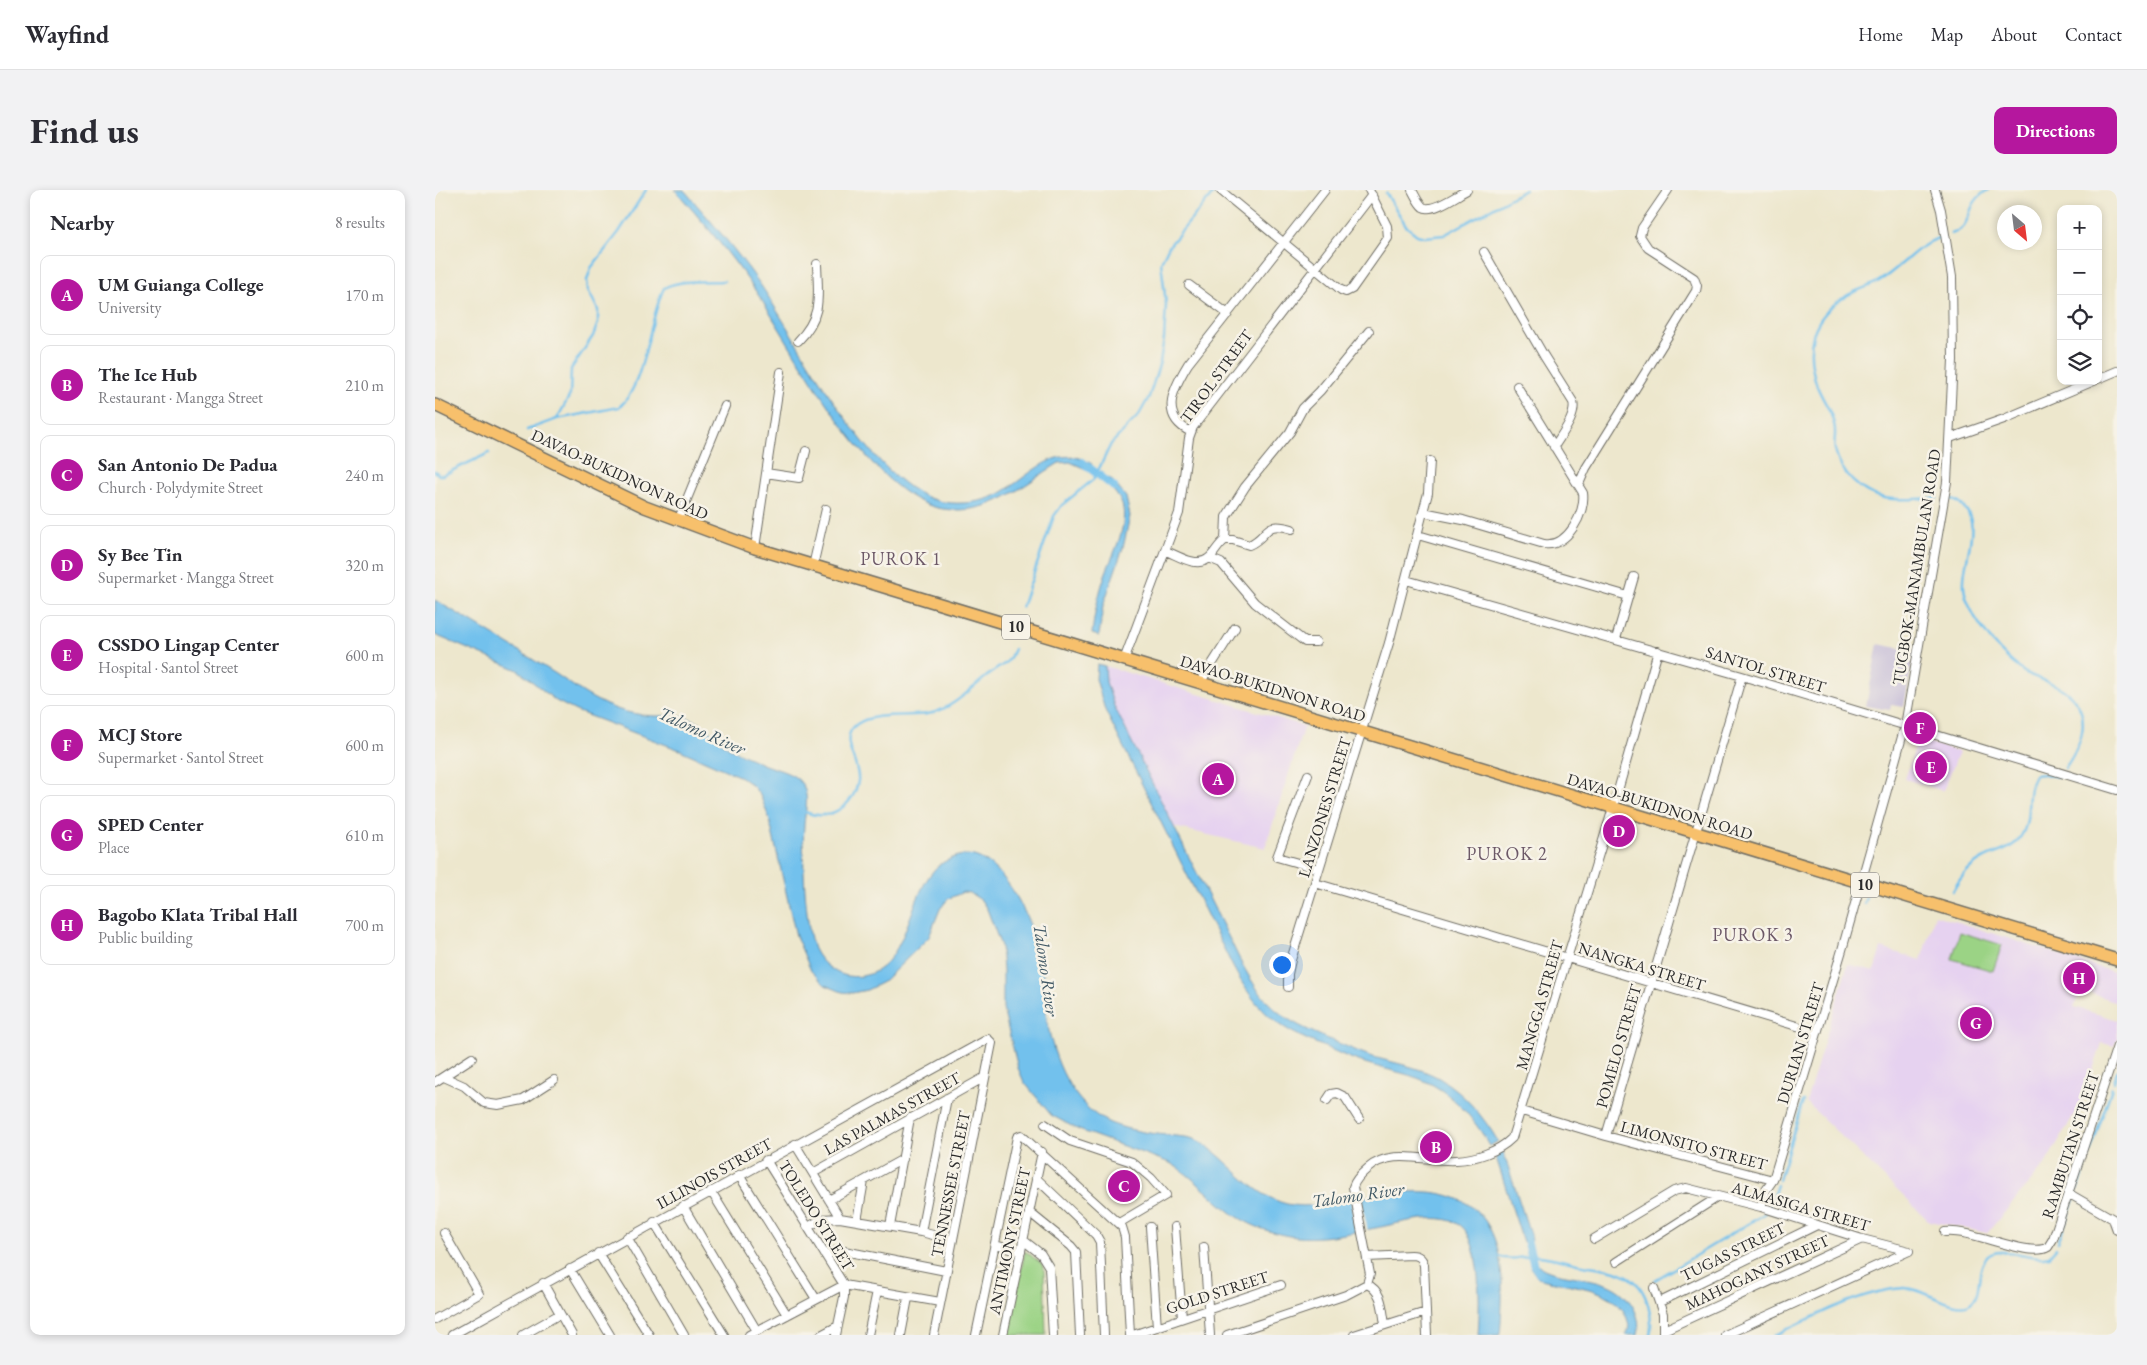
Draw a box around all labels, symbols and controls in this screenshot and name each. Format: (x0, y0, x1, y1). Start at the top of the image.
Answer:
text: Wayfind (25, 19, 109, 50)
text: Home (1858, 23, 1903, 46)
text: Map (1931, 23, 1963, 46)
text: About (1991, 23, 2037, 46)
text: Contact (2065, 23, 2122, 46)
button: Directions (1994, 107, 2117, 154)
text: Find us (30, 108, 139, 153)
north arrow (1997, 205, 2042, 250)
map controls (2057, 205, 2102, 385)
button: + (2057, 205, 2102, 250)
text: Nearby (50, 209, 114, 236)
text: 8 results (335, 212, 385, 233)
button: − (2057, 250, 2102, 295)
text: UM Guianga College (98, 272, 264, 297)
text: A (61, 285, 73, 306)
text: 170 m (345, 285, 384, 306)
button: locate (2057, 295, 2102, 340)
text: University (98, 297, 162, 318)
street label: TIROL STREET (1175, 325, 1258, 427)
button: layers (2057, 340, 2102, 385)
text: The Ice Hub (98, 362, 197, 387)
text: B (62, 375, 72, 396)
text: 210 m (345, 375, 384, 396)
text: Restaurant · Mangga Street (98, 387, 263, 408)
street label: DAVAO-BUKIDNON ROAD (528, 424, 712, 525)
street label: TUGBOK-MANAMBULAN ROAD (1887, 448, 1946, 686)
text: San Antonio De Padua (98, 452, 278, 477)
text: C (61, 465, 73, 486)
text: 240 m (345, 465, 384, 486)
text: Church · Polydymite Street (98, 477, 263, 498)
text: Sy Bee Tin (98, 542, 182, 567)
district label: PUROK 1 (860, 547, 942, 570)
text: D (61, 555, 73, 576)
text: 320 m (345, 555, 384, 576)
text: Supermarket · Mangga Street (98, 567, 274, 588)
road number: 10 (1002, 614, 1030, 640)
text: CSSDO Lingap Center (98, 632, 279, 657)
street label: SANTOL STREET (1703, 641, 1829, 698)
text: E (62, 645, 72, 666)
text: 600 m (345, 645, 384, 666)
street label: DAVAO-BUKIDNON ROAD (1178, 650, 1368, 727)
text: Hospital · Santol Street (98, 657, 238, 678)
water label: Talomo River (655, 701, 750, 760)
pin: F (1904, 709, 1936, 747)
text: MCJ Store (98, 722, 182, 747)
street label: LANZONES STREET (1293, 734, 1356, 880)
text: F (63, 735, 71, 756)
text: 600 m (345, 735, 384, 756)
text: Supermarket · Santol Street (98, 747, 263, 768)
pin: E (1915, 748, 1947, 786)
pin: A (1202, 760, 1234, 798)
street label: DAVAO-BUKIDNON ROAD (1565, 769, 1755, 843)
text: SPED Center (98, 812, 204, 837)
pin: D (1603, 812, 1635, 850)
text: G (61, 825, 73, 846)
text: 610 m (345, 825, 384, 846)
text: Place (98, 837, 130, 858)
district label: PUROK 2 (1466, 842, 1548, 865)
road number: 10 (1851, 872, 1879, 898)
text: Bagobo Klata Tribal Hall (98, 902, 298, 927)
text: H (61, 915, 73, 936)
text: 700 m (345, 915, 384, 936)
water label: Talomo River (1029, 922, 1065, 1019)
district label: PUROK 3 (1712, 923, 1794, 946)
text: Public building (98, 927, 193, 948)
street label: NANGKA STREET (1576, 937, 1708, 996)
street label: MANGGA STREET (1511, 938, 1568, 1072)
your location (1269, 952, 1295, 978)
pin: H (2063, 959, 2095, 997)
street label: DURIAN STREET (1772, 980, 1829, 1106)
street label: POMELO STREET (1591, 982, 1646, 1110)
pin: G (1960, 1004, 1992, 1042)
street label: LAS PALMAS STREET (820, 1067, 965, 1160)
street label: RAMBUTAN STREET (2037, 1069, 2104, 1221)
street label: TENNESSEE STREET (926, 1109, 975, 1259)
street label: LIMONSITO STREET (1618, 1116, 1770, 1175)
pin: B (1420, 1128, 1452, 1166)
street label: ILLINOIS STREET (653, 1133, 776, 1214)
street label: TOLEDO STREET (774, 1156, 859, 1275)
street label: ANTIMONY STREET (983, 1165, 1035, 1318)
pin: C (1108, 1167, 1140, 1205)
water label: Talomo River (1310, 1176, 1407, 1212)
street label: ALMASIGA STREET (1728, 1176, 1873, 1236)
street label: TUGAS STREET (1677, 1217, 1789, 1286)
street label: MAHOGANY STREET (1682, 1230, 1833, 1315)
street label: GOLD STREET (1163, 1266, 1271, 1319)

